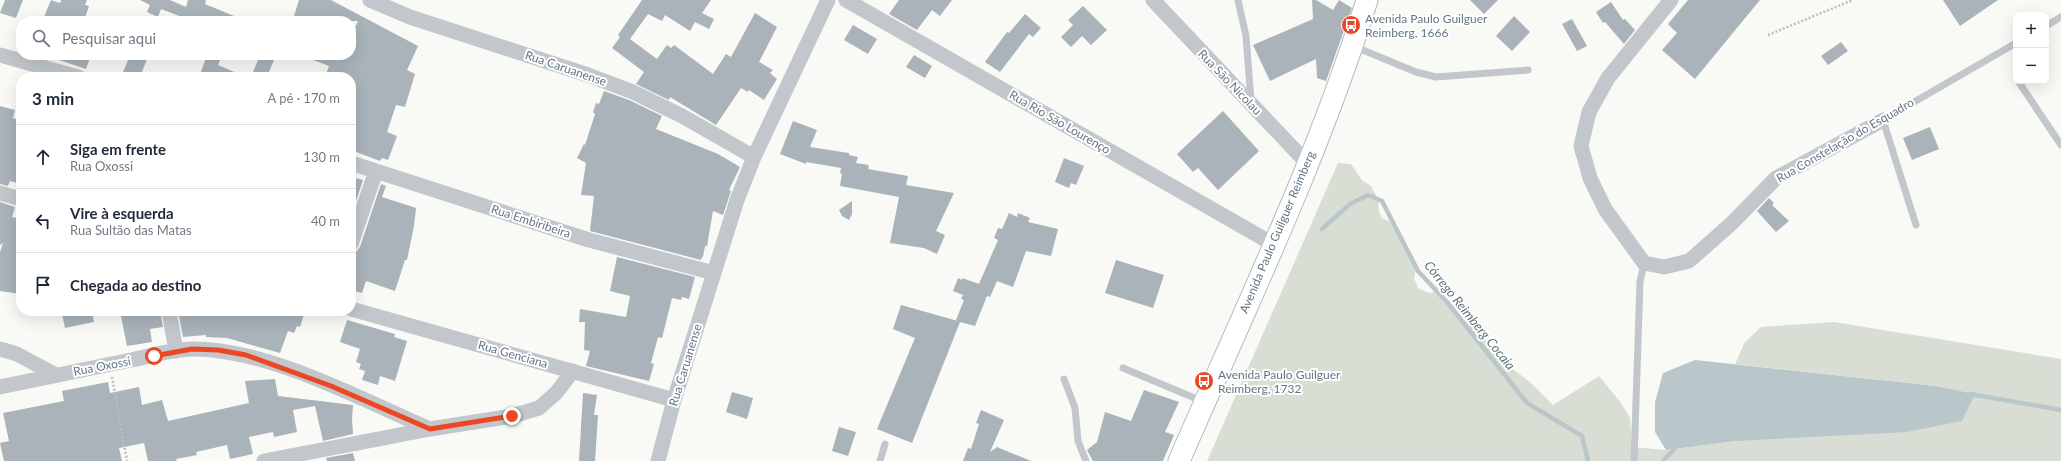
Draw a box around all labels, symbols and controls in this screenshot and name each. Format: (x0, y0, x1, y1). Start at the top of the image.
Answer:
place label: Avenida Paulo Guilguer Reimberg, 1666 (1365, 11, 1488, 40)
map controls (2013, 12, 2049, 84)
button: + (2013, 12, 2049, 48)
bus stop icon: Avenida Paulo Guilguer Reimberg, 1666 (1340, 14, 1362, 36)
search box (16, 16, 356, 60)
icon: search (30, 27, 52, 49)
text: Pesquisar aqui (62, 29, 156, 47)
street label: Rua São Nicolau (1195, 46, 1265, 118)
street label: Rua Caruanense (523, 47, 609, 89)
button: − (2013, 48, 2049, 84)
street label: Rua Rio São Lourenço (1007, 87, 1113, 157)
text: 3 min (32, 88, 74, 109)
text: A pé · 170 m (267, 90, 340, 106)
street label: Rua Constelação do Esquadro (1774, 94, 1917, 186)
text: Siga em frente (70, 140, 166, 158)
icon: ahead (32, 146, 54, 168)
text: 130 m (303, 149, 340, 165)
street label: Avenida Paulo Guilguer Reimberg (1236, 149, 1318, 315)
text: Rua Oxossi (70, 158, 133, 174)
street label: Rua Embiribeira (489, 201, 573, 241)
text: Vire à esquerda (70, 204, 174, 222)
icon: left (32, 210, 54, 232)
text: 40 m (311, 213, 340, 229)
text: Rua Sultão das Matas (70, 222, 192, 238)
water label: Córrego Reimberg Cocaia (1421, 257, 1519, 373)
icon: arrive (32, 274, 54, 296)
text: Chegada ao destino (70, 276, 201, 294)
street label: Rua Caruanense (665, 322, 705, 408)
street label: Rua Genciana (476, 337, 550, 371)
route start (145, 347, 163, 365)
street label: Rua Oxossi (72, 353, 132, 379)
place label: Avenida Paulo Guilguer Reimberg, 1732 (1218, 367, 1341, 396)
bus stop icon: Avenida Paulo Guilguer Reimberg, 1732 (1193, 370, 1215, 392)
route end (503, 407, 521, 425)

